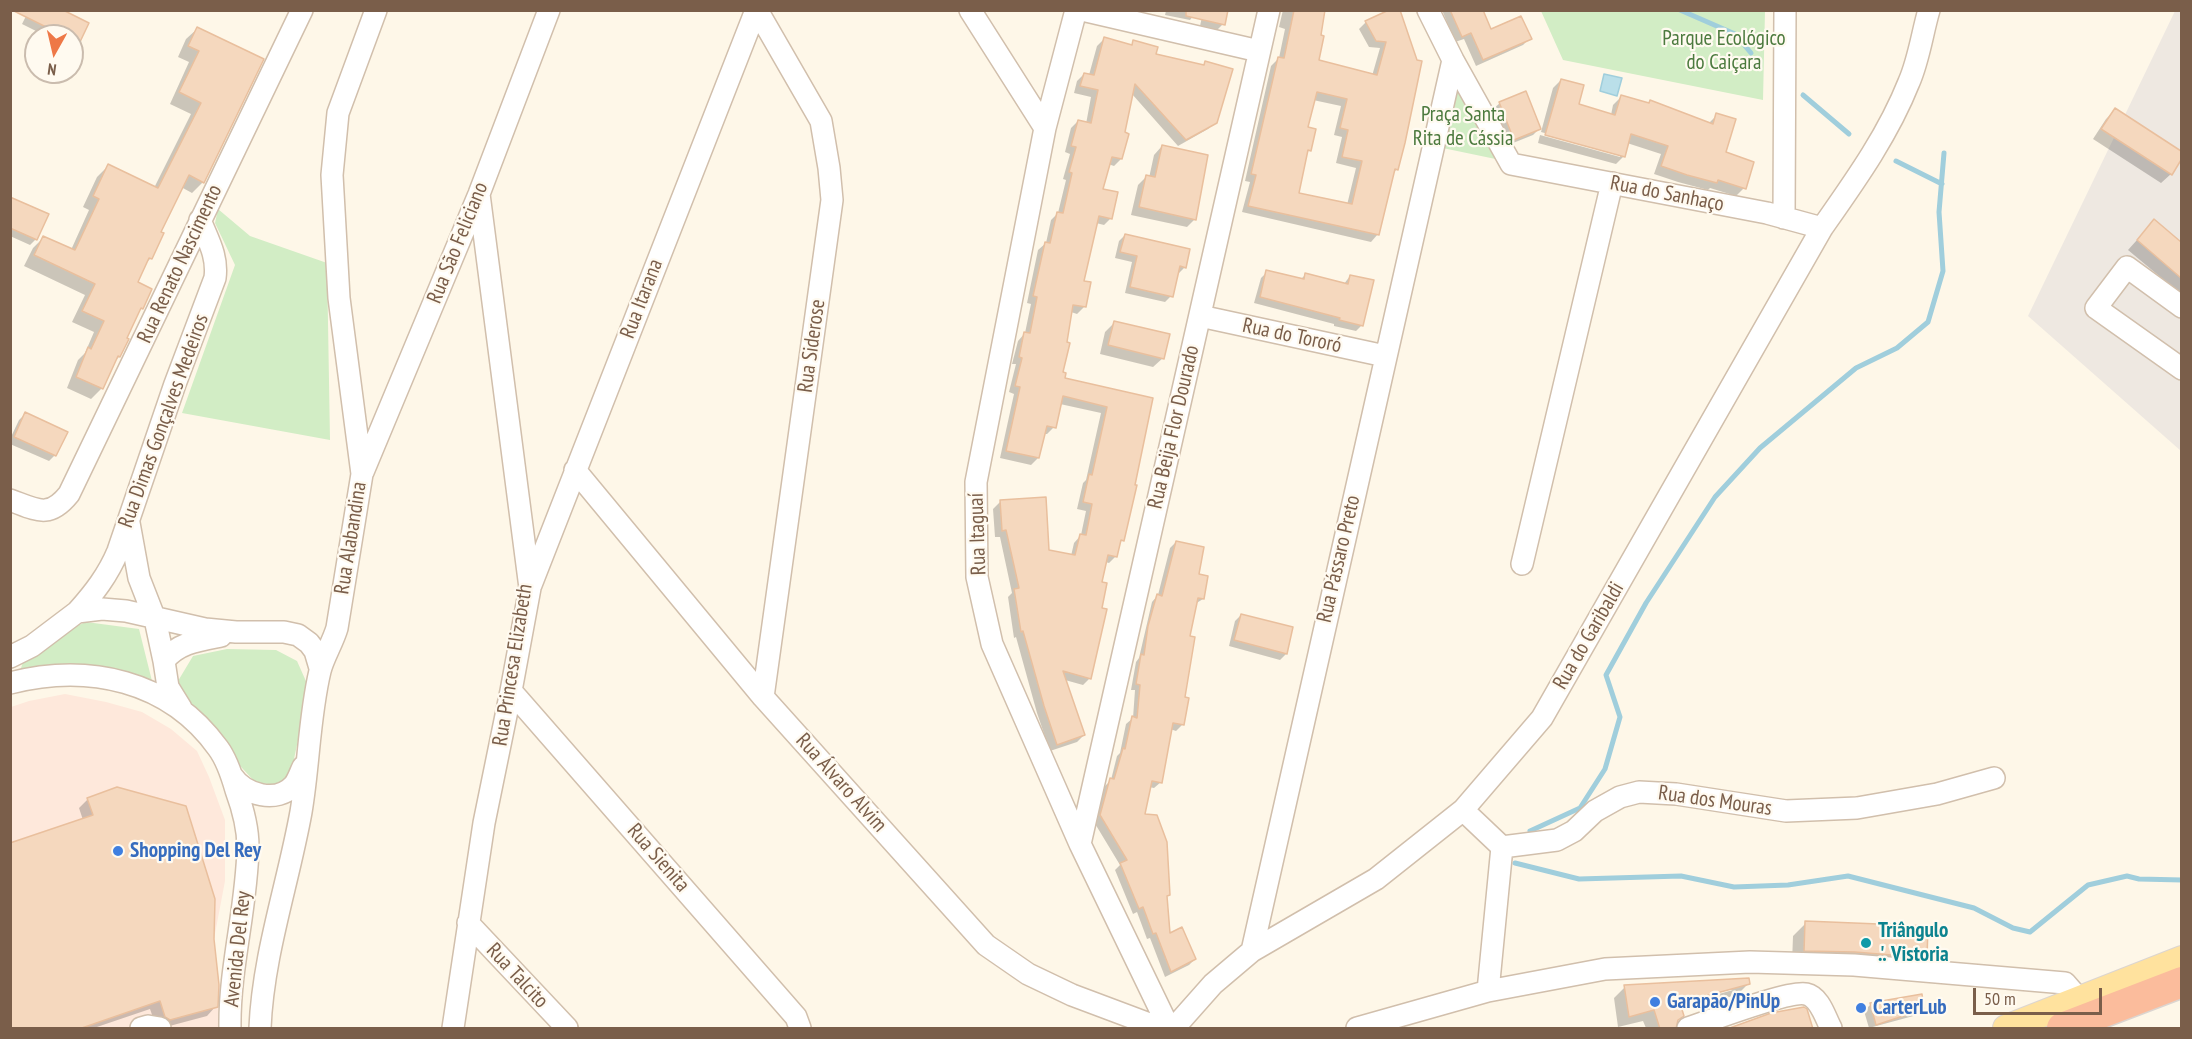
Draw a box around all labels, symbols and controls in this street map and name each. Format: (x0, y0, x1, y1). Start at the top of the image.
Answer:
north arrow (24, 24, 84, 84)
park label: Parque Ecológico do Caiçara (1662, 26, 1786, 76)
text: N (46, 59, 57, 80)
park label: Praça Santa Rita de Cássia (1413, 102, 1513, 152)
street label: Rua do Sanhaço (1608, 171, 1726, 217)
street label: Rua São Feliciano (422, 179, 494, 307)
street label: Rua Renato Nascimento (132, 181, 228, 347)
street label: Rua Itarana (615, 256, 669, 342)
street label: Rua Siderose (793, 298, 831, 394)
street label: Rua Dimas Gonçalves Medeiros (114, 311, 214, 531)
street label: Rua do Tororó (1240, 313, 1344, 359)
street label: Rua Beija Flor Dourado (1143, 343, 1205, 511)
street label: Rua Alabandina (330, 480, 372, 596)
street label: Rua Itaguaí (964, 492, 992, 576)
street label: Rua Pássaro Preto (1312, 493, 1366, 625)
street label: Rua do Garibaldi (1548, 578, 1630, 694)
street label: Rua Princesa Elizabeth (488, 582, 538, 748)
street label: Rua Álvaro Alvim (790, 729, 892, 837)
street label: Rua dos Mouras (1657, 781, 1773, 821)
street label: Rua Sienita (622, 819, 694, 897)
place label: Shopping Del Rey (130, 838, 261, 864)
marker: Shopping Del Rey (111, 844, 125, 858)
street label: Avenida Del Rey (219, 890, 257, 1008)
place label: Triângulo .'. Vistoria (1878, 918, 1949, 968)
marker: Triângulo .'. Vistoria (1859, 936, 1873, 950)
street label: Rua Talcito (481, 938, 553, 1014)
scale bar (1976, 976, 2105, 1014)
text: 50 m (1984, 987, 2016, 1010)
place label: Garapão/PinUp (1667, 989, 1780, 1015)
marker: Garapão/PinUp (1648, 995, 1662, 1009)
place label: CarterLub (1873, 995, 1947, 1021)
marker: CarterLub (1854, 1001, 1868, 1015)

